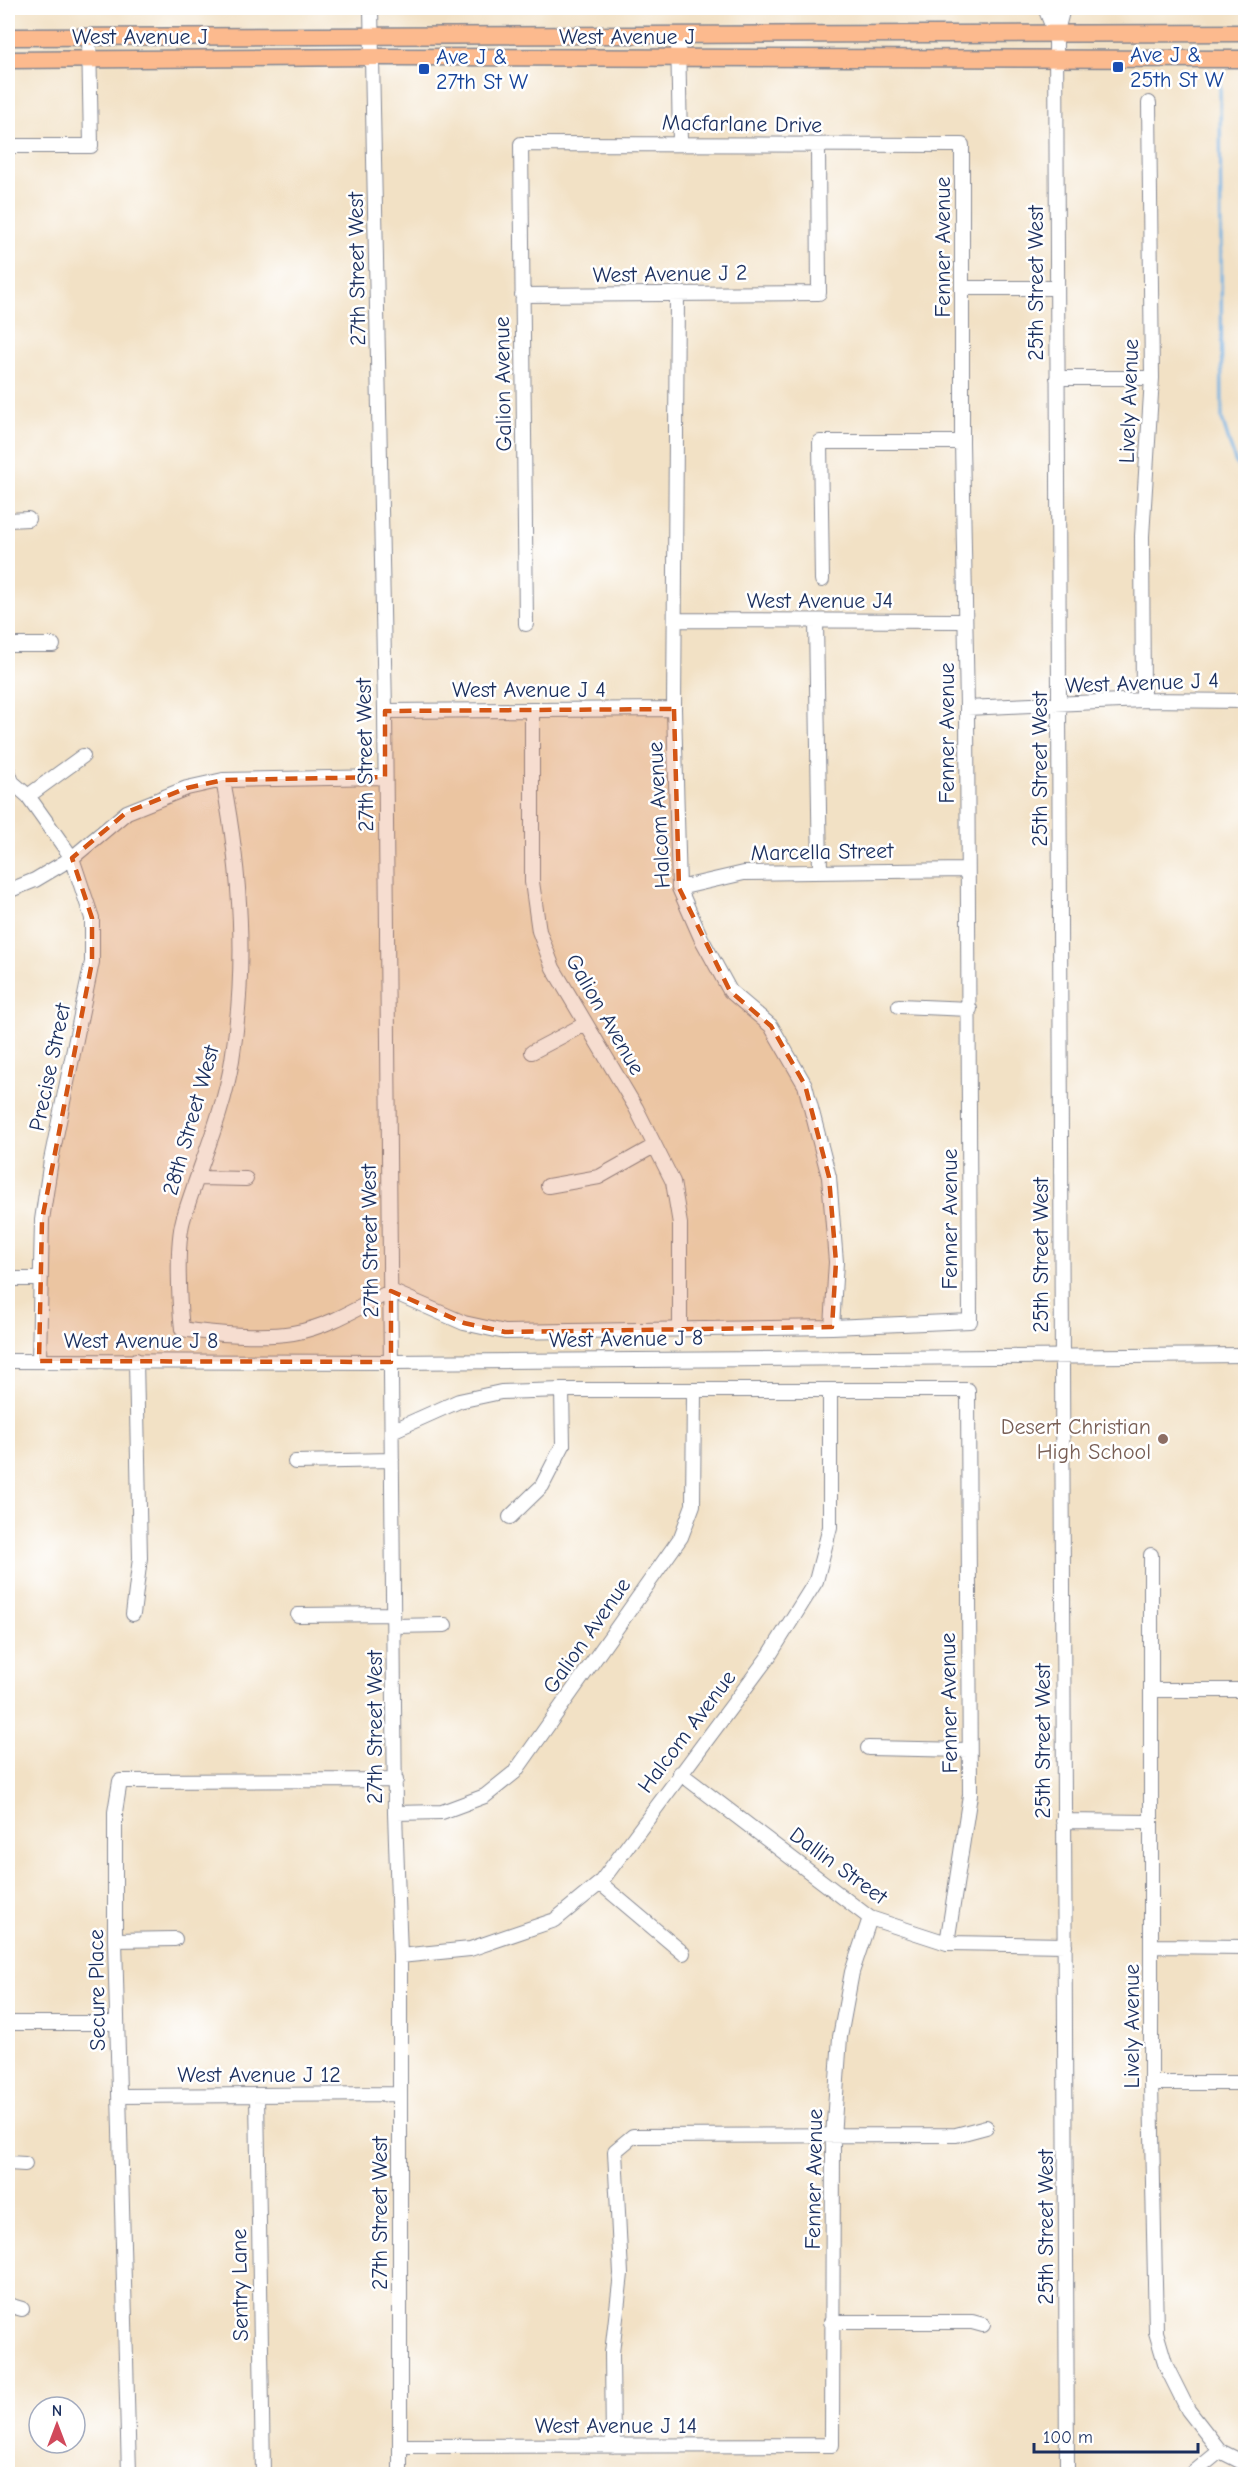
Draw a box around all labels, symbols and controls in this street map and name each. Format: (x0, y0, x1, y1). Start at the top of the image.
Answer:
street label: West Avenue J (72, 24, 208, 50)
street label: West Avenue J (559, 24, 695, 50)
place label: Ave J & 25th St W (1130, 42, 1224, 93)
place label: Ave J & 27th St W (436, 44, 528, 95)
marker: Ave J & 25th St W (1111, 60, 1125, 74)
marker: Ave J & 27th St W (417, 62, 431, 76)
street label: Macfarlane Drive (662, 110, 822, 138)
street label: Fenner Avenue (930, 177, 956, 317)
street label: 27th Street West (343, 191, 371, 346)
street label: 25th Street West (1023, 205, 1049, 361)
street label: West Avenue J 2 (592, 260, 748, 288)
street label: Galion Avenue (489, 316, 517, 452)
street label: Lively Avenue (1114, 338, 1144, 464)
street label: West Avenue J4 (747, 588, 893, 614)
street label: Fenner Avenue (934, 663, 960, 803)
street label: West Avenue J 4 (1065, 667, 1219, 699)
street label: 27th Street West (351, 677, 379, 832)
street label: West Avenue J 4 (452, 677, 606, 703)
street label: 25th Street West (1027, 691, 1053, 847)
street label: Halcom Avenue (642, 741, 676, 889)
street label: Marcella Street (750, 838, 894, 866)
street label: Galion Avenue (560, 950, 650, 1079)
street label: Precise Street (24, 1000, 76, 1133)
street label: 28th Street West (157, 1042, 225, 1198)
street label: Fenner Avenue (937, 1149, 963, 1289)
street label: 27th Street West (356, 1163, 384, 1318)
street label: 25th Street West (1028, 1177, 1054, 1333)
street label: West Avenue J 8 (549, 1325, 703, 1353)
street label: West Avenue J 8 (64, 1328, 218, 1354)
place label: Desert Christian High School (1001, 1414, 1151, 1465)
marker: Desert Christian High School (1156, 1432, 1170, 1446)
street label: Galion Avenue (537, 1573, 636, 1698)
street label: Fenner Avenue (935, 1632, 963, 1774)
street label: 27th Street West (362, 1649, 388, 1804)
street label: 25th Street West (1030, 1663, 1056, 1819)
street label: Halcom Avenue (632, 1665, 741, 1798)
street label: Dallin Street (784, 1822, 893, 1910)
street label: Secure Place (83, 1929, 111, 2051)
street label: Lively Avenue (1119, 1964, 1145, 2088)
street label: West Avenue J 12 (177, 2062, 341, 2088)
street label: Fenner Avenue (800, 2108, 828, 2250)
street label: 27th Street West (367, 2135, 393, 2290)
street label: 25th Street West (1033, 2149, 1059, 2305)
street label: Sentry Lane (226, 2228, 254, 2342)
north arrow (27, 2395, 87, 2455)
text: N (52, 2402, 62, 2420)
street label: West Avenue J 14 (535, 2413, 697, 2439)
scale bar (1034, 2416, 1198, 2454)
text: 100 m (1043, 2427, 1093, 2448)

